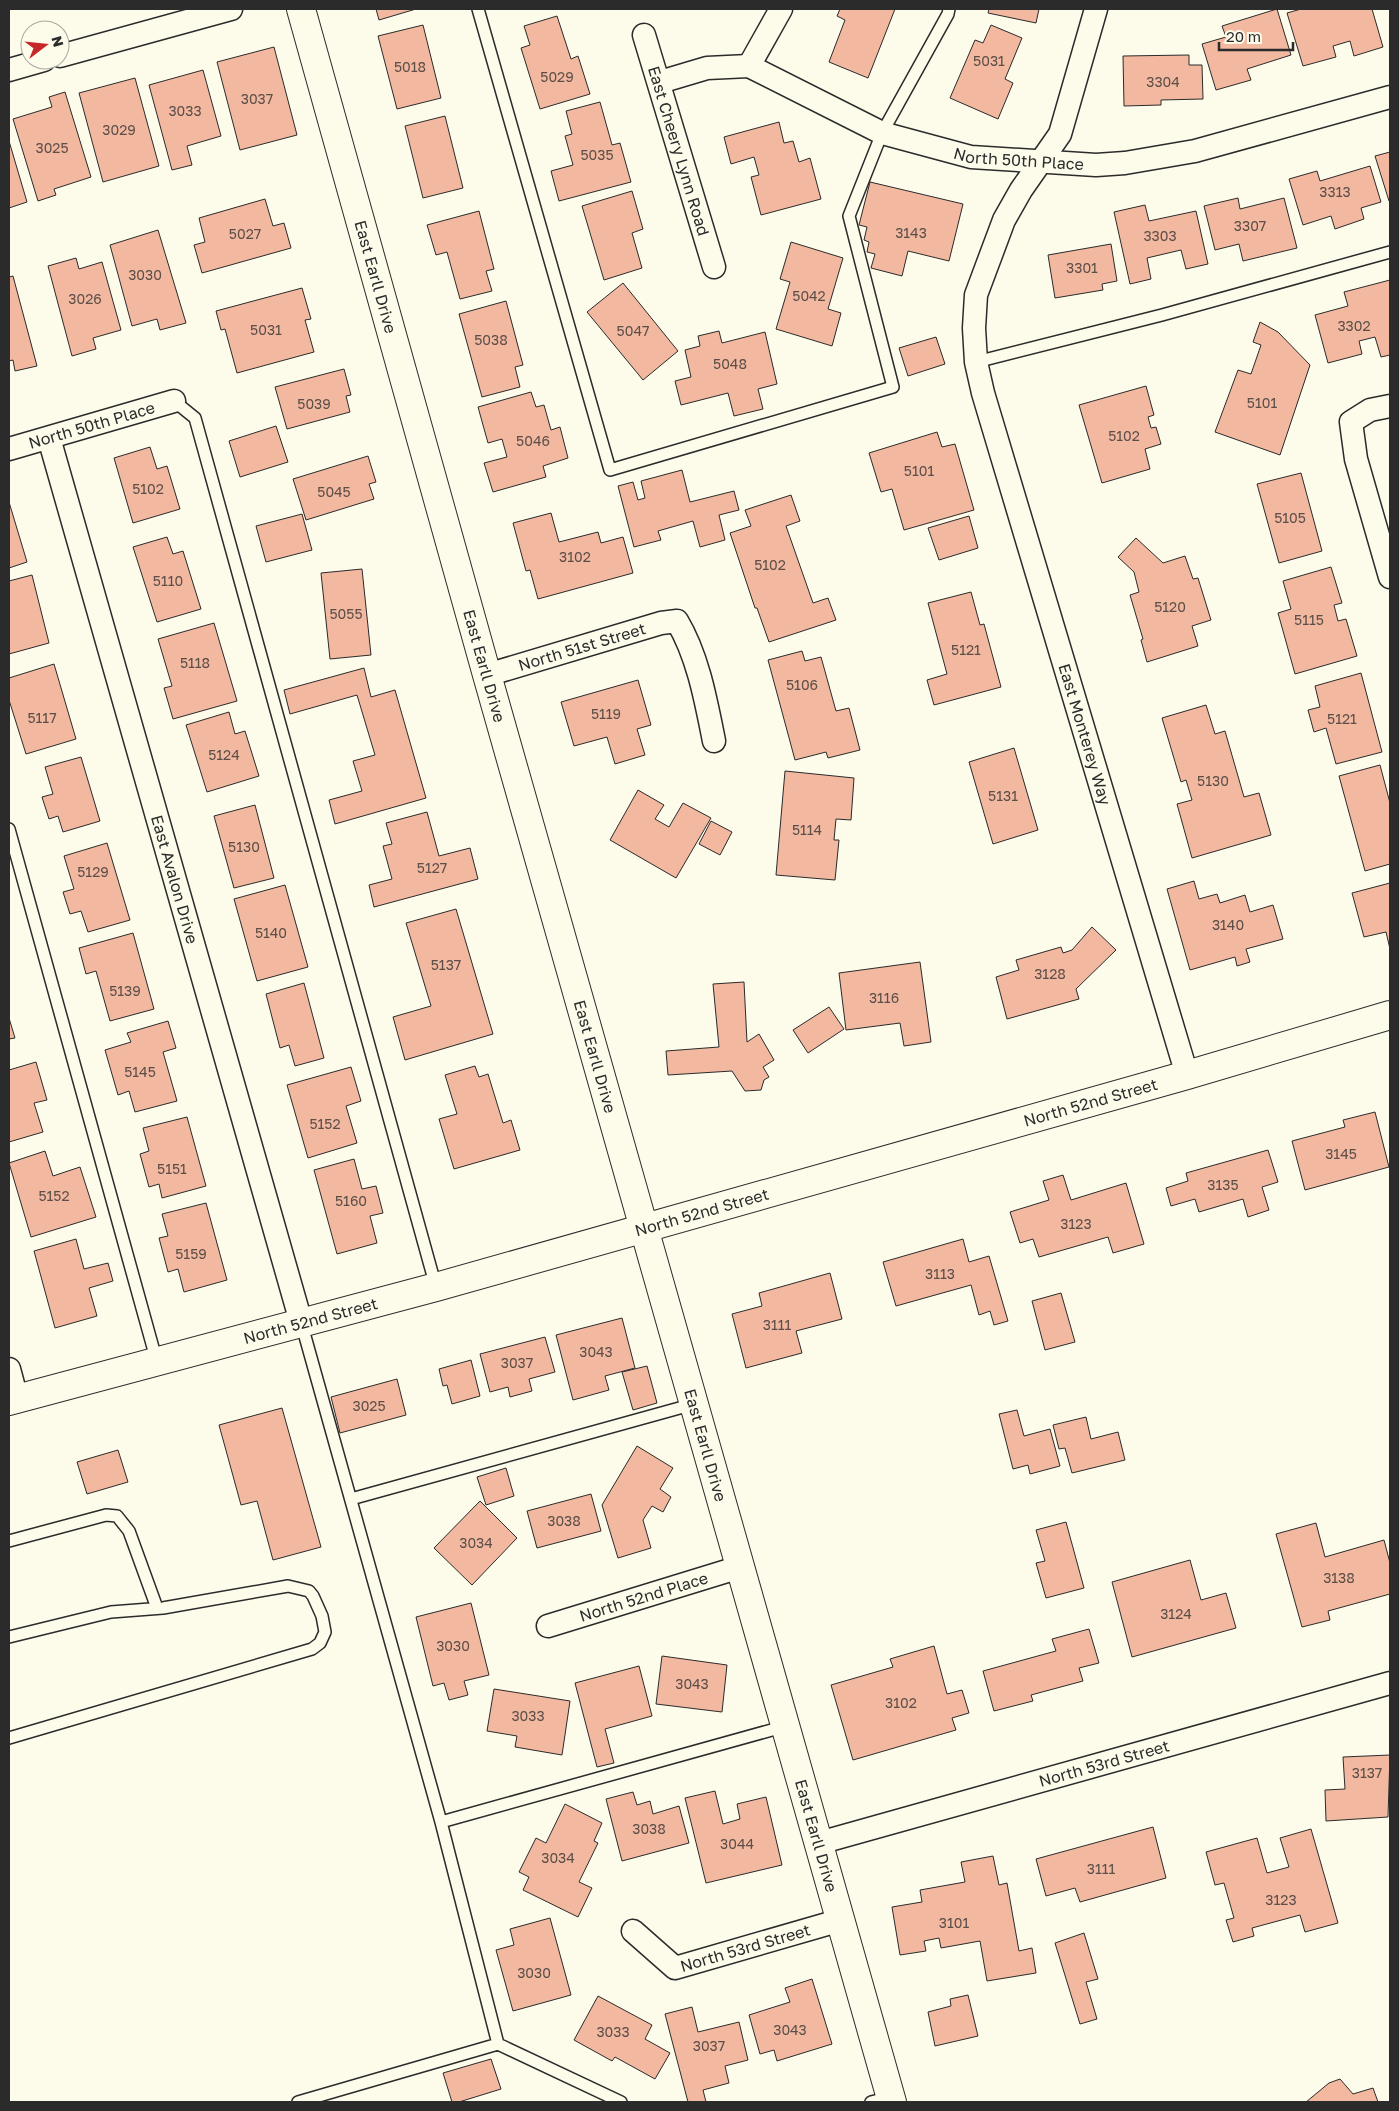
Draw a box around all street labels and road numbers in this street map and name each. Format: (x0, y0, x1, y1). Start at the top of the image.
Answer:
street label: East Cheery Lynn Road (644, 64, 714, 238)
street label: North 50th Place (951, 143, 1085, 174)
street label: East Earll Drive (350, 218, 401, 336)
street label: North 50th Place (26, 397, 157, 453)
street label: East Earll Drive (459, 607, 510, 725)
street label: North 51st Street (516, 618, 648, 675)
street label: East Monterey Way (1054, 661, 1116, 808)
street label: East Avalon Drive (147, 813, 203, 946)
street label: East Earll Drive (570, 998, 621, 1115)
street label: North 52nd Street (1021, 1074, 1160, 1131)
street label: North 52nd Street (632, 1184, 771, 1240)
street label: North 52nd Street (241, 1293, 380, 1348)
street label: East Earll Drive (680, 1386, 731, 1504)
street label: North 52nd Place (577, 1567, 710, 1626)
street label: North 53rd Street (1037, 1735, 1172, 1791)
street label: East Earll Drive (791, 1777, 842, 1894)
street label: North 53rd Street (678, 1919, 813, 1976)

